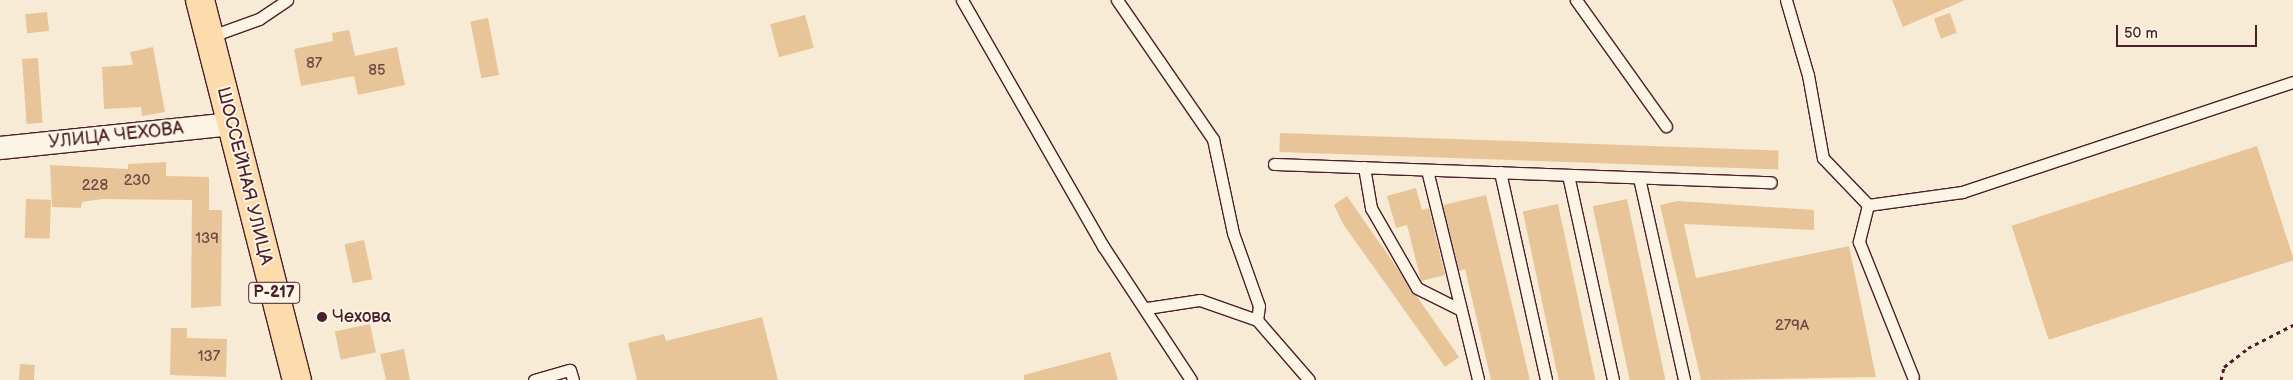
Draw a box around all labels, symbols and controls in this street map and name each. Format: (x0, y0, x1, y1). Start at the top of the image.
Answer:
scale bar (2118, 15, 2259, 47)
text: 50 m (2124, 24, 2158, 43)
house number: 87 (306, 55, 322, 73)
house number: 85 (368, 62, 386, 80)
street label: ШОССЕЙНАЯ УЛИЦА (211, 85, 277, 267)
street label: УЛИЦА ЧЕХОВА (47, 118, 185, 154)
house number: 230 (124, 172, 150, 190)
house number: 228 (82, 177, 108, 195)
house number: 139 (195, 230, 219, 248)
road number: Р-217 (248, 280, 300, 306)
place label: Чехова (332, 306, 391, 328)
marker: Чехова (316, 311, 328, 323)
house number: 279А (1775, 317, 1809, 335)
house number: 137 (198, 348, 220, 366)

